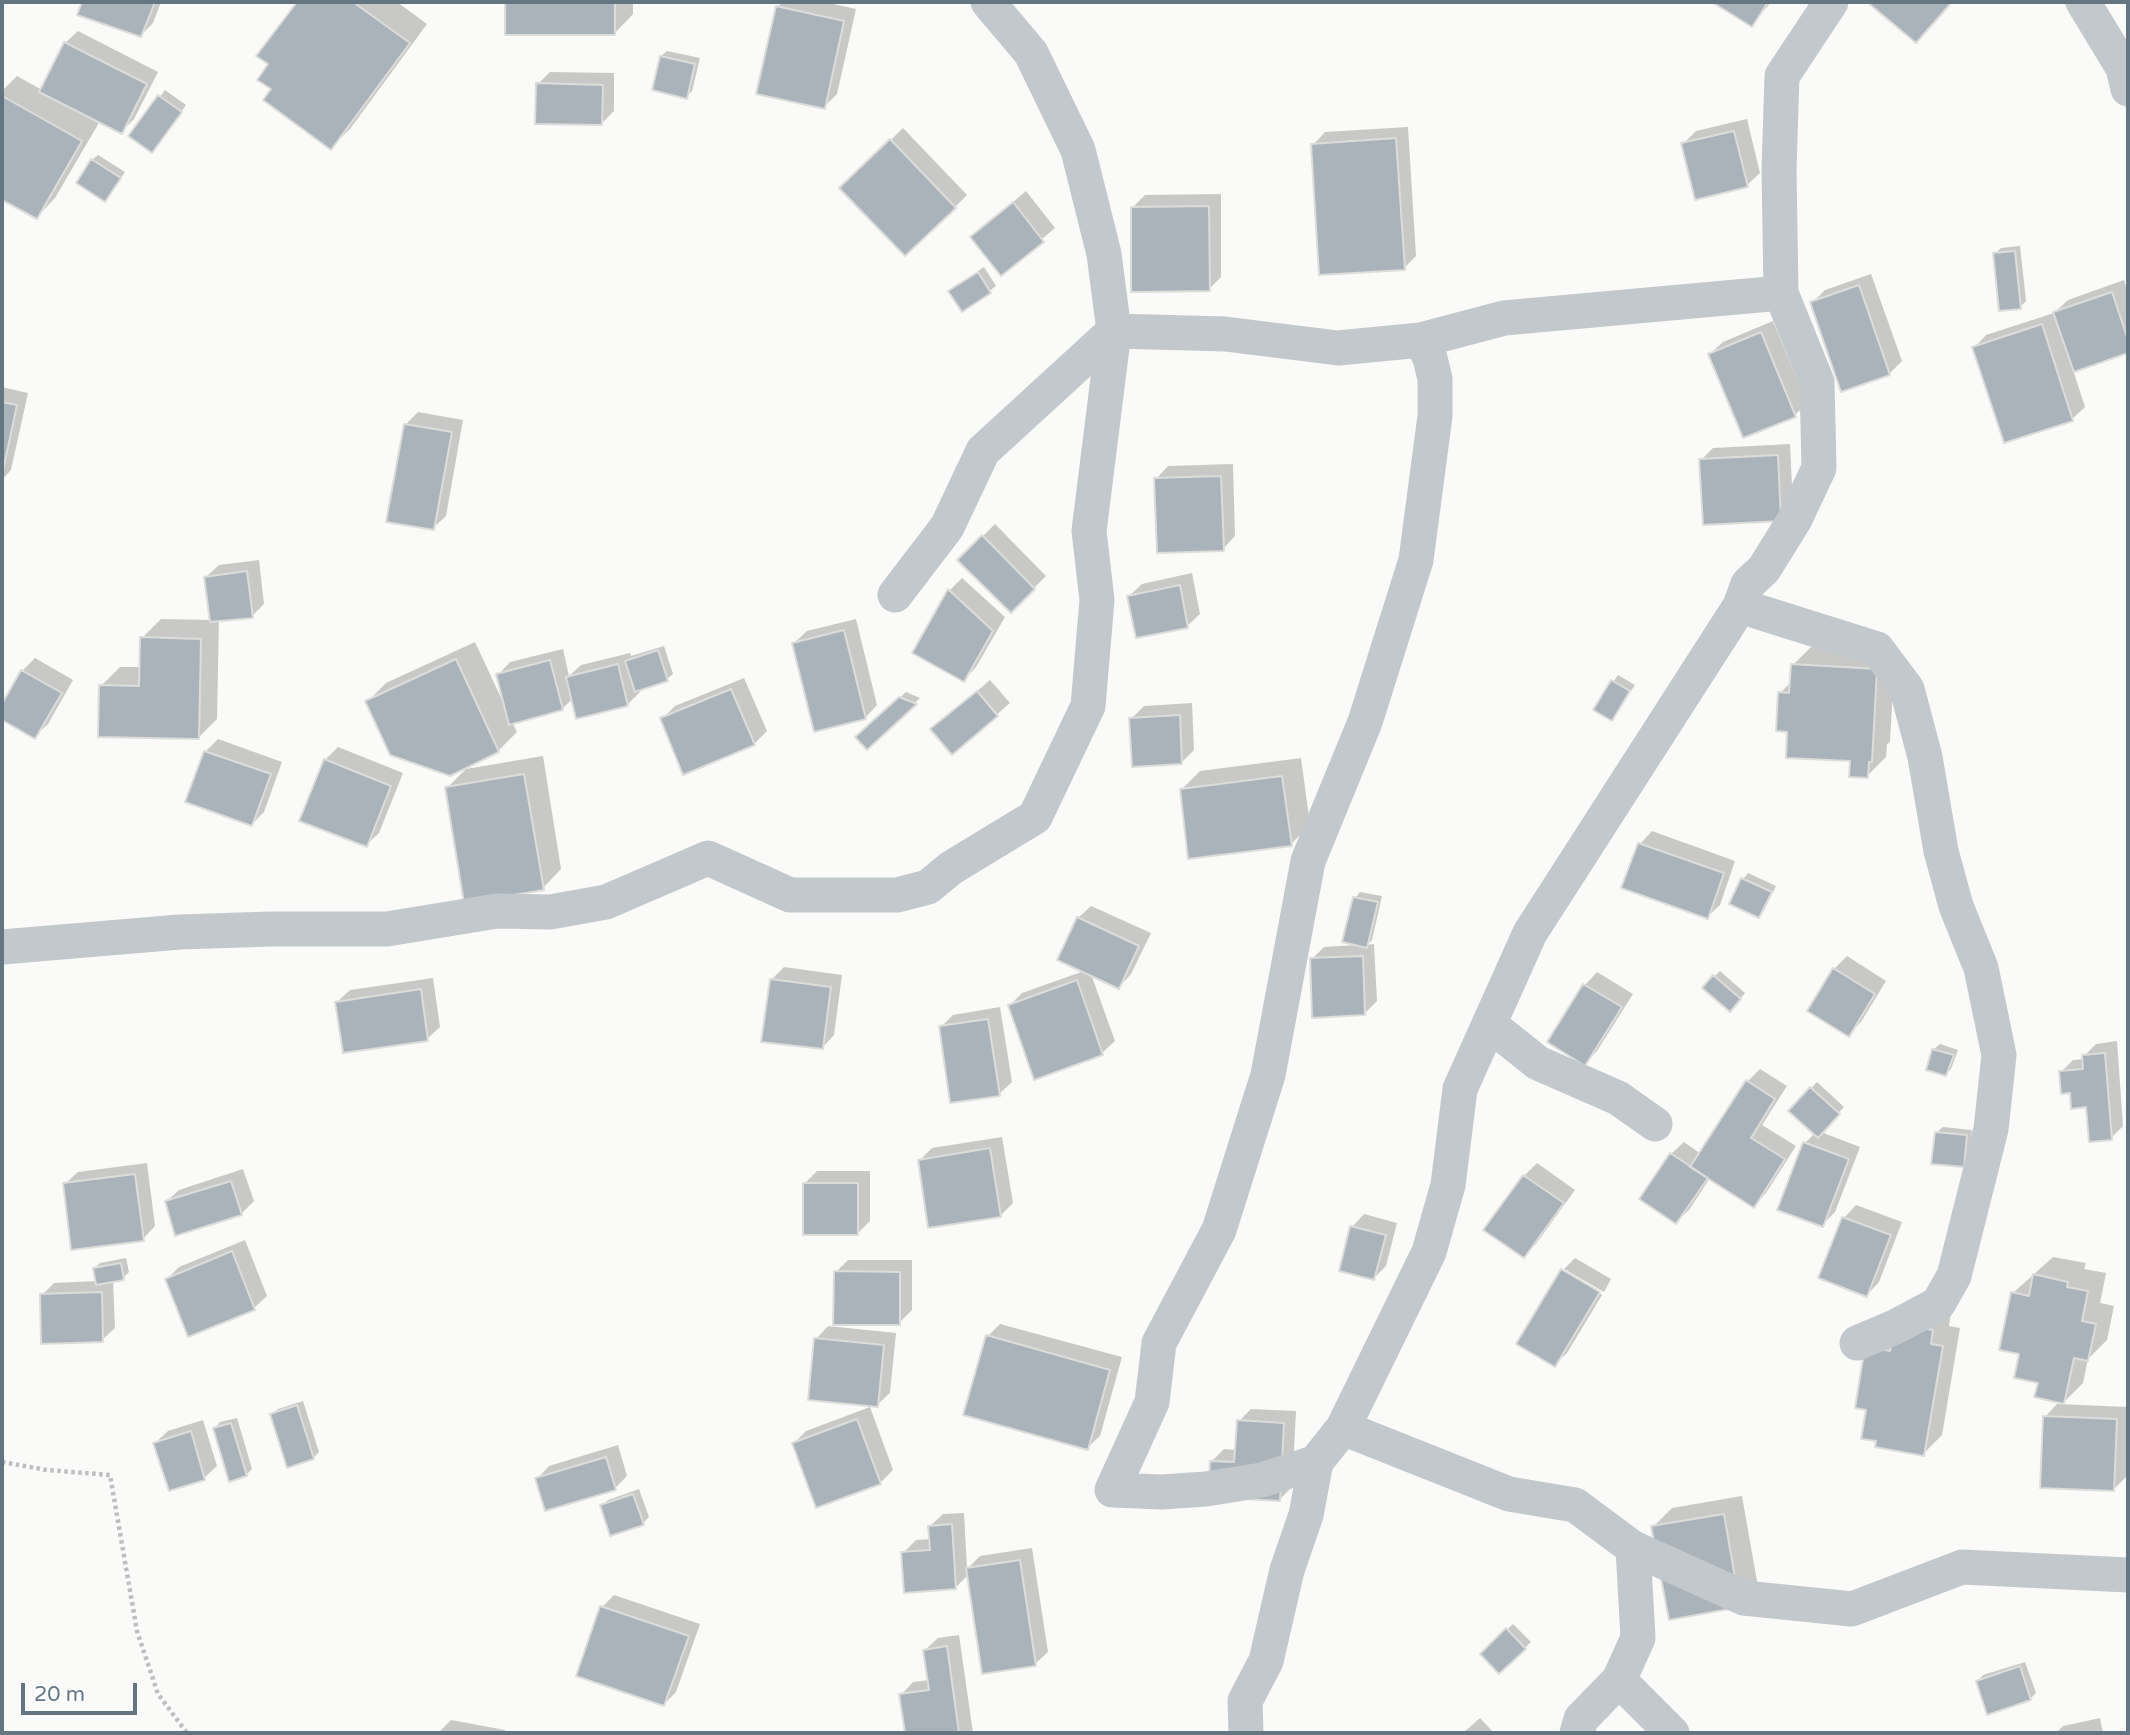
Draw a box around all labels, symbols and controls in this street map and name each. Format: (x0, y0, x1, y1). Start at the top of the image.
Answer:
scale bar (24, 1668, 140, 1712)
text: 20 m (34, 1682, 85, 1707)

